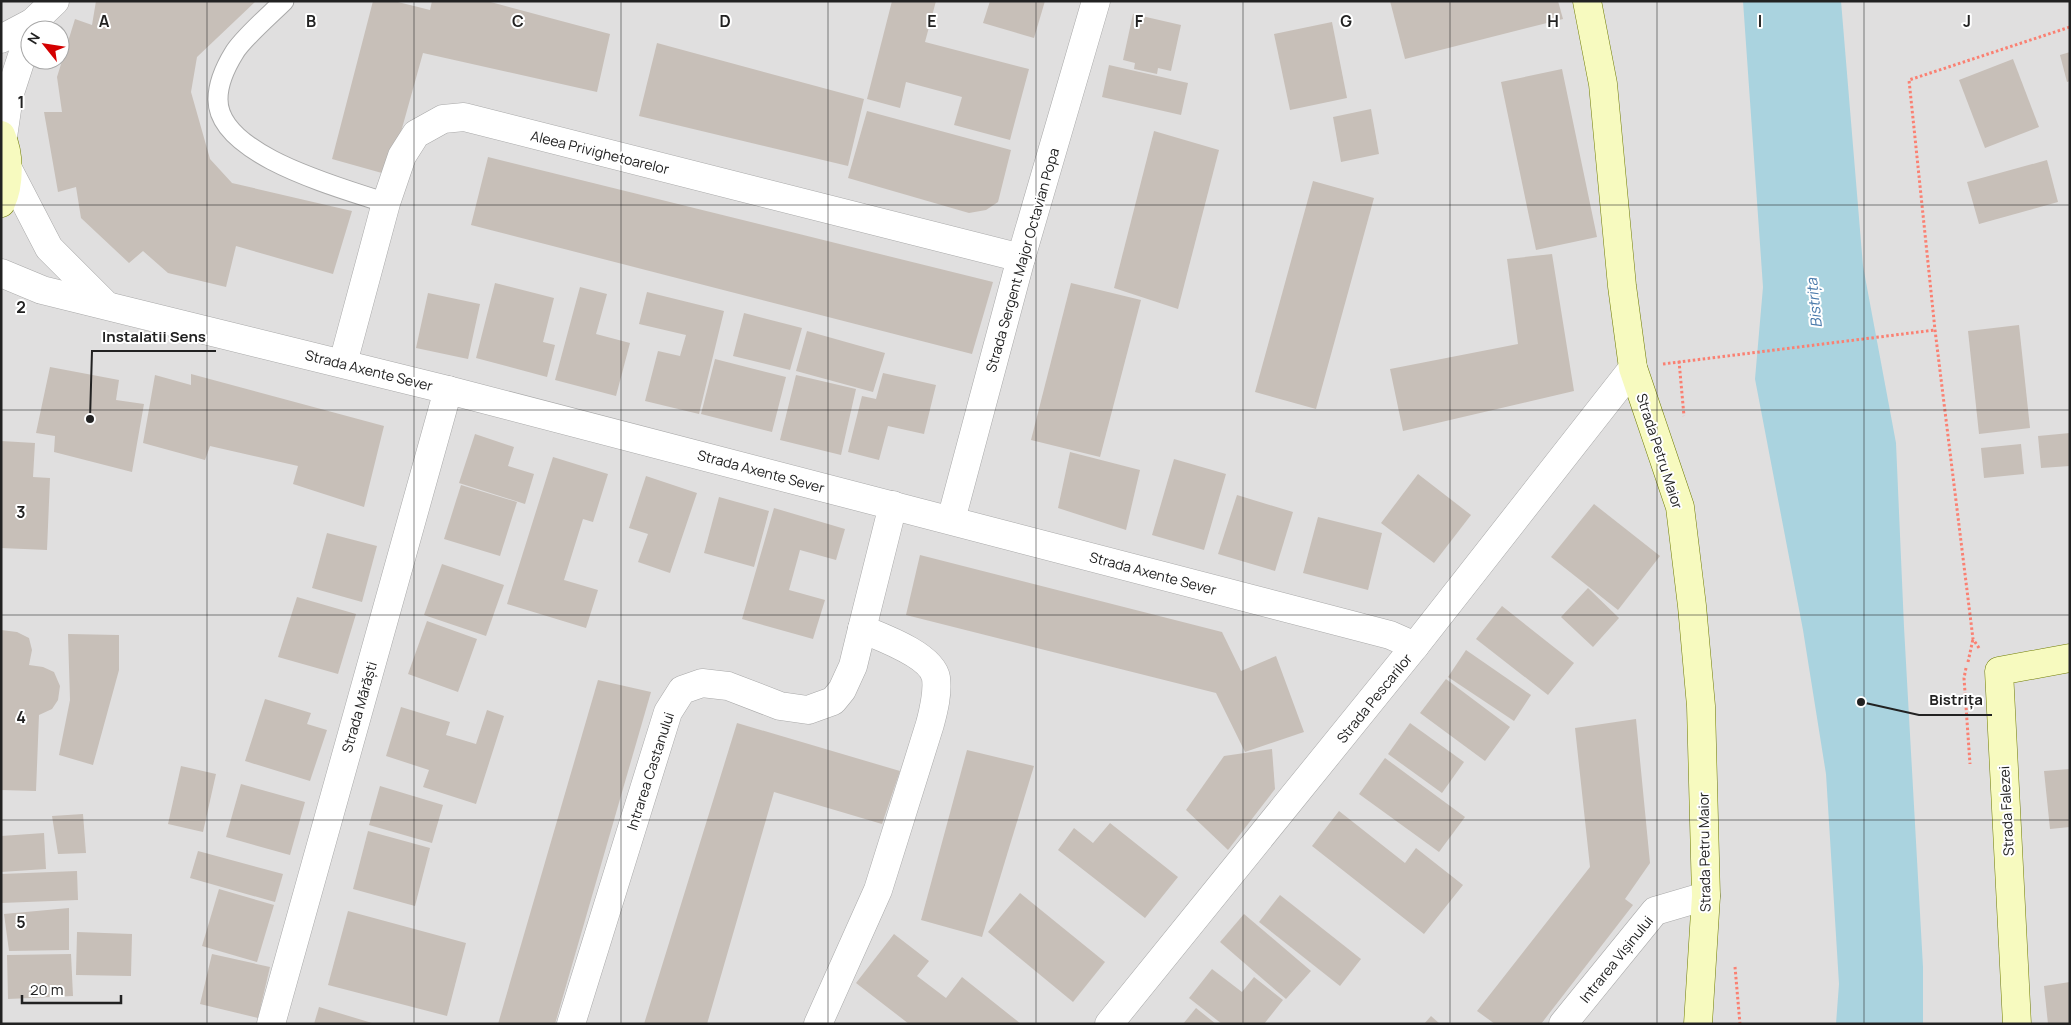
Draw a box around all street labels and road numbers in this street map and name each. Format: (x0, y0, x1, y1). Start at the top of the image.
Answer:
street label: Aleea Privighetoarelor (529, 126, 671, 178)
street label: Strada Sergent Major Octavian Popa (981, 146, 1063, 374)
street label: Strada Axente Sever (303, 345, 435, 395)
street label: Strada Petru Maior (1632, 391, 1688, 511)
street label: Strada Axente Sever (695, 445, 827, 497)
street label: Strada Axente Sever (1087, 547, 1219, 599)
street label: Strada Pescarilor (1332, 649, 1416, 747)
street label: Strada Mărăști (337, 659, 381, 755)
street label: Intrarea Castanului (622, 709, 678, 833)
street label: Strada Falezei (1994, 766, 2018, 856)
street label: Strada Petru Maior (1693, 792, 1715, 912)
street label: Intrarea Vișinului (1575, 912, 1657, 1006)

